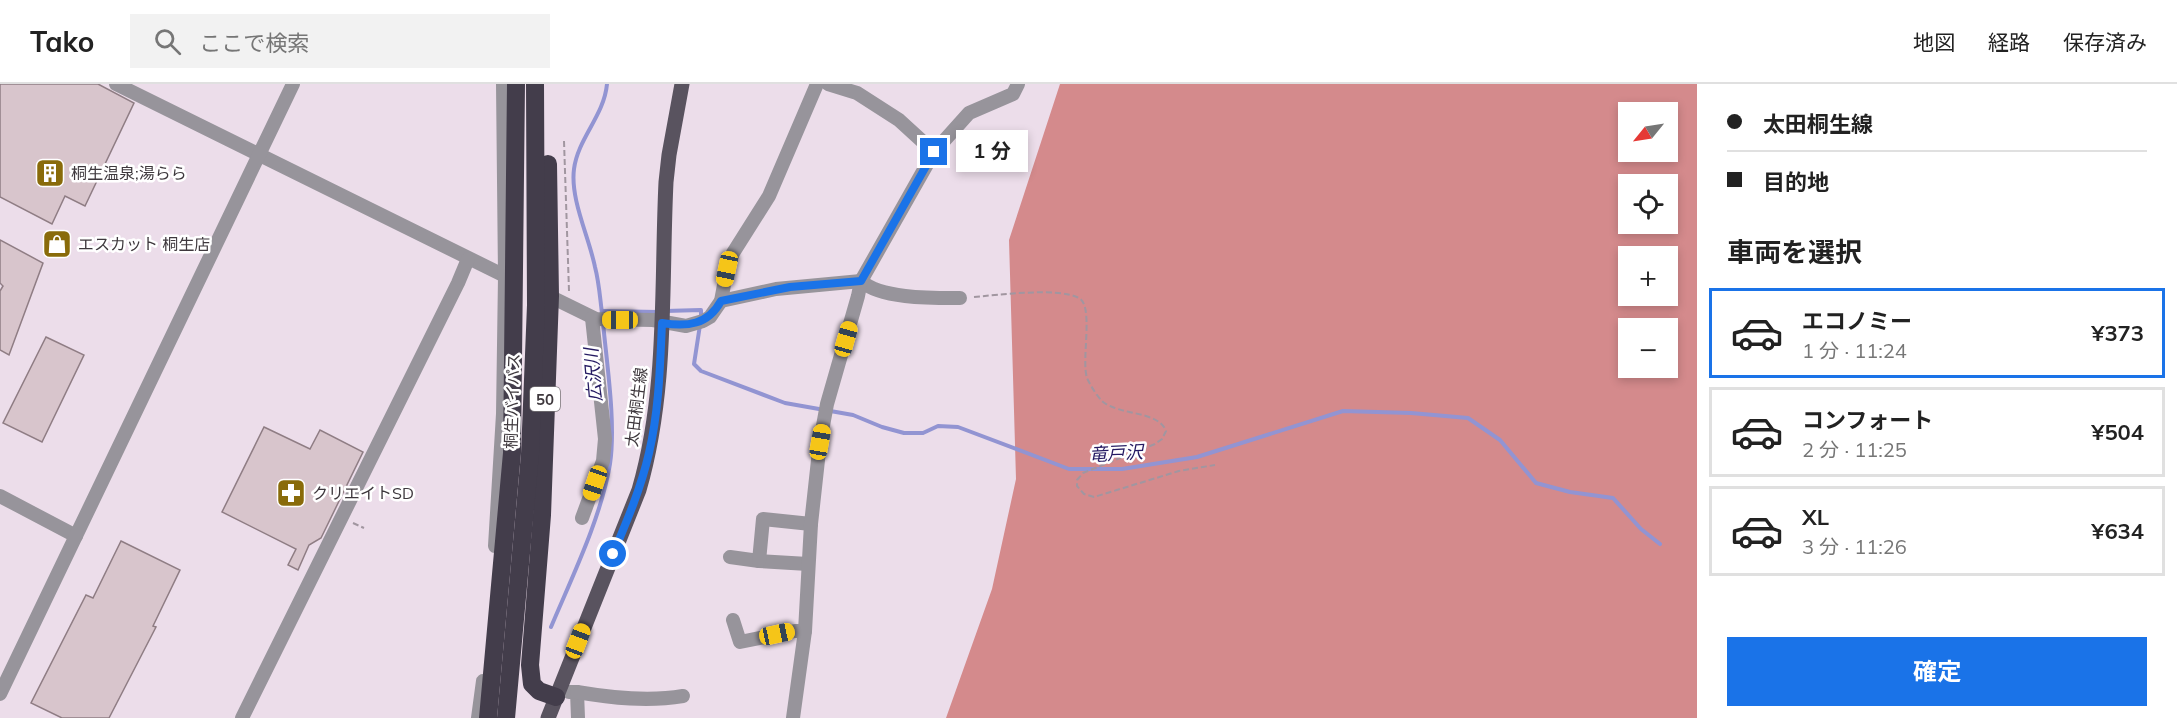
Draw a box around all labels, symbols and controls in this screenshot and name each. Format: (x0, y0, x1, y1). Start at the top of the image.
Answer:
search box (130, 14, 550, 68)
text: Tako (30, 24, 94, 59)
icon: search (151, 25, 184, 58)
text: ここで検索 (199, 29, 309, 57)
text: 地図 (1913, 29, 1955, 55)
text: 経路 (1988, 29, 2030, 55)
text: 保存済み (2063, 29, 2147, 55)
north arrow (1618, 102, 1678, 162)
map controls (1618, 102, 1678, 378)
text: 太田桐生線 (1763, 110, 1873, 138)
callout: 1 分 (955, 131, 1027, 173)
route end (920, 138, 947, 165)
text: 1 分 (973, 138, 1011, 163)
building icon: 桐生温泉;湯らら (34, 157, 66, 189)
place label: 桐生温泉;湯らら (71, 163, 187, 183)
text: 目的地 (1763, 168, 1829, 196)
button: locate (1618, 174, 1678, 234)
shop icon: エスカット 桐生店 (41, 228, 73, 260)
place label: エスカット 桐生店 (78, 234, 210, 254)
text: 車両を選択 (1727, 235, 1862, 269)
button: + (1618, 246, 1678, 306)
car (714, 250, 740, 288)
icon: car (1730, 306, 1784, 360)
text: エコノミー (1802, 307, 1912, 335)
car (602, 311, 638, 329)
button: − (1618, 318, 1678, 378)
car (832, 319, 860, 359)
text: ¥373 (2091, 319, 2144, 347)
text: 1 分 · 11:24 (1802, 338, 1907, 363)
water label: 広沢川 (579, 345, 607, 403)
street label: 桐生バイパス (500, 353, 524, 449)
street label: 太田桐生線 (621, 366, 651, 448)
road number: 50 (530, 387, 560, 411)
icon: car (1730, 405, 1784, 459)
text: コンフォート (1802, 406, 1933, 434)
text: ¥504 (2091, 418, 2144, 446)
car (808, 423, 832, 461)
text: 2 分 · 11:25 (1802, 437, 1907, 462)
water label: 竜戸沢 (1088, 440, 1146, 466)
car (581, 463, 609, 503)
pharmacy icon: クリエイトSD (275, 477, 307, 509)
place label: クリエイトSD (312, 483, 414, 503)
text: XL (1802, 503, 1829, 531)
icon: car (1730, 504, 1784, 558)
text: ¥634 (2091, 517, 2144, 545)
text: 3 分 · 11:26 (1802, 534, 1907, 559)
route start (599, 540, 626, 567)
car (563, 621, 593, 661)
car (758, 621, 796, 647)
button: 確定 (1727, 637, 2147, 706)

